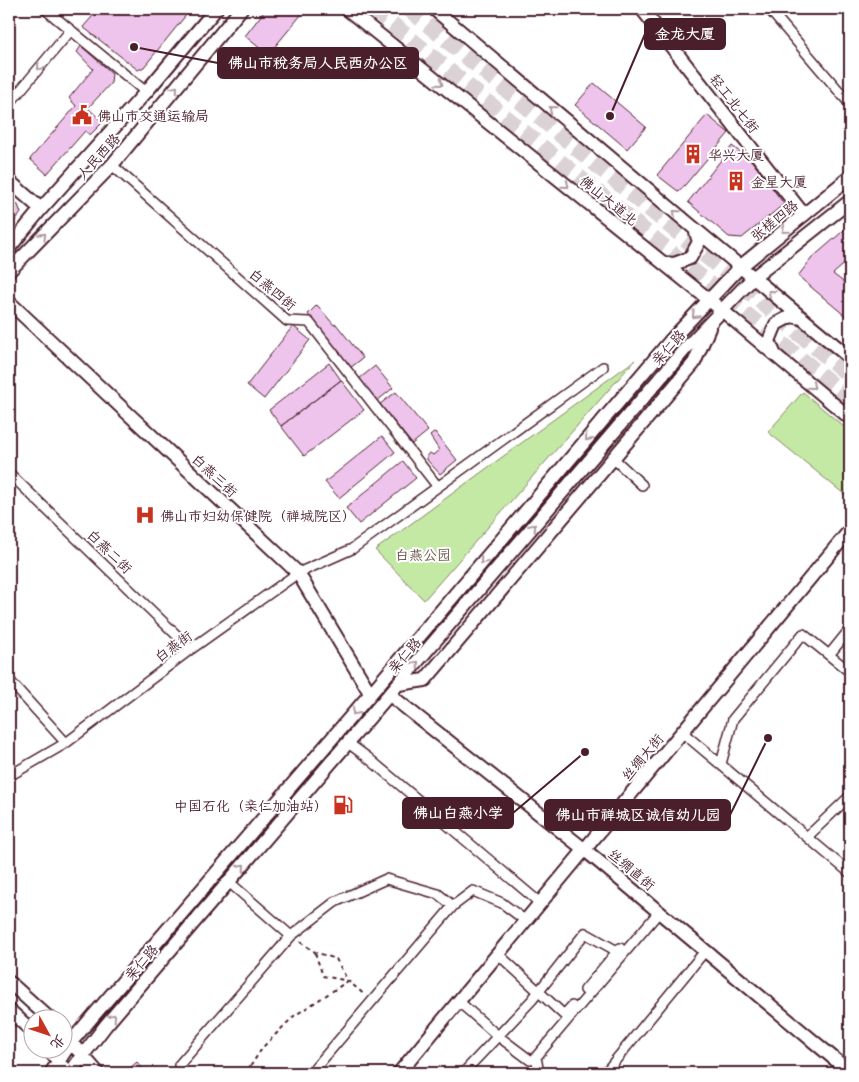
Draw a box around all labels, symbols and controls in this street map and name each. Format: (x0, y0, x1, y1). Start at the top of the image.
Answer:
callout: 金龙大厦 (645, 19, 725, 49)
text: 金龙大厦 (655, 21, 715, 44)
callout: 佛山市税务局人民西办公区 (218, 48, 418, 78)
text: 佛山市税务局人民西办公区 (228, 50, 408, 73)
one-way arrow (37, 61, 46, 70)
street label: 轻工北七街 (705, 69, 765, 137)
one-way arrow (434, 77, 443, 85)
one-way arrow (169, 86, 178, 95)
public building icon: 佛山市交通运输局 (71, 104, 93, 126)
place label: 佛山市交通运输局 (97, 105, 209, 126)
one-way arrow (549, 106, 558, 114)
street label: 人民西路 (71, 128, 125, 184)
building icon: 华兴大厦 (682, 143, 704, 165)
place label: 华兴大厦 (708, 144, 764, 165)
street label: 佛山大道北 (575, 170, 643, 230)
building icon: 金星大厦 (725, 170, 747, 192)
place label: 金星大厦 (751, 171, 807, 192)
one-way arrow (560, 179, 569, 187)
street label: 张槎四路 (746, 194, 802, 246)
one-way arrow (673, 211, 682, 219)
one-way arrow (782, 224, 791, 233)
one-way arrow (37, 233, 46, 242)
street label: 白燕四街 (245, 263, 301, 315)
one-way arrow (768, 290, 777, 298)
one-way arrow (692, 310, 701, 319)
street label: 亲仁路 (646, 324, 690, 370)
one-way arrow (806, 380, 815, 389)
one-way arrow (585, 432, 594, 441)
street label: 白燕三街 (187, 448, 243, 502)
hospital icon: 佛山市妇幼保健院（禅城院区） (134, 504, 156, 526)
place label: 佛山市妇幼保健院（禅城院区） (160, 505, 356, 526)
street label: 白燕二街 (83, 524, 137, 578)
one-way arrow (527, 524, 536, 533)
park label: 白燕公园 (395, 544, 451, 565)
one-way arrow (480, 556, 489, 565)
street label: 白燕街 (150, 625, 196, 667)
street label: 亲仁路 (382, 632, 426, 678)
one-way arrow (410, 661, 419, 670)
one-way arrow (351, 706, 360, 715)
street label: 丝绸大街 (616, 729, 668, 785)
fuel station icon: 中国石化（亲仁加油站） (332, 794, 354, 816)
place label: 中国石化（亲仁加油站） (174, 795, 328, 816)
callout: 佛山白燕小学 (403, 798, 513, 828)
text: 佛山白燕小学 (413, 800, 503, 823)
callout: 佛山市禅城区诚信幼儿园 (545, 800, 730, 830)
text: 佛山市禅城区诚信幼儿园 (555, 802, 721, 825)
street label: 丝绸直街 (604, 843, 660, 895)
one-way arrow (236, 864, 244, 873)
street label: 亲仁路 (119, 939, 163, 985)
north arrow (22, 1010, 72, 1060)
one-way arrow (107, 1014, 116, 1023)
text: 北 (46, 1031, 71, 1055)

